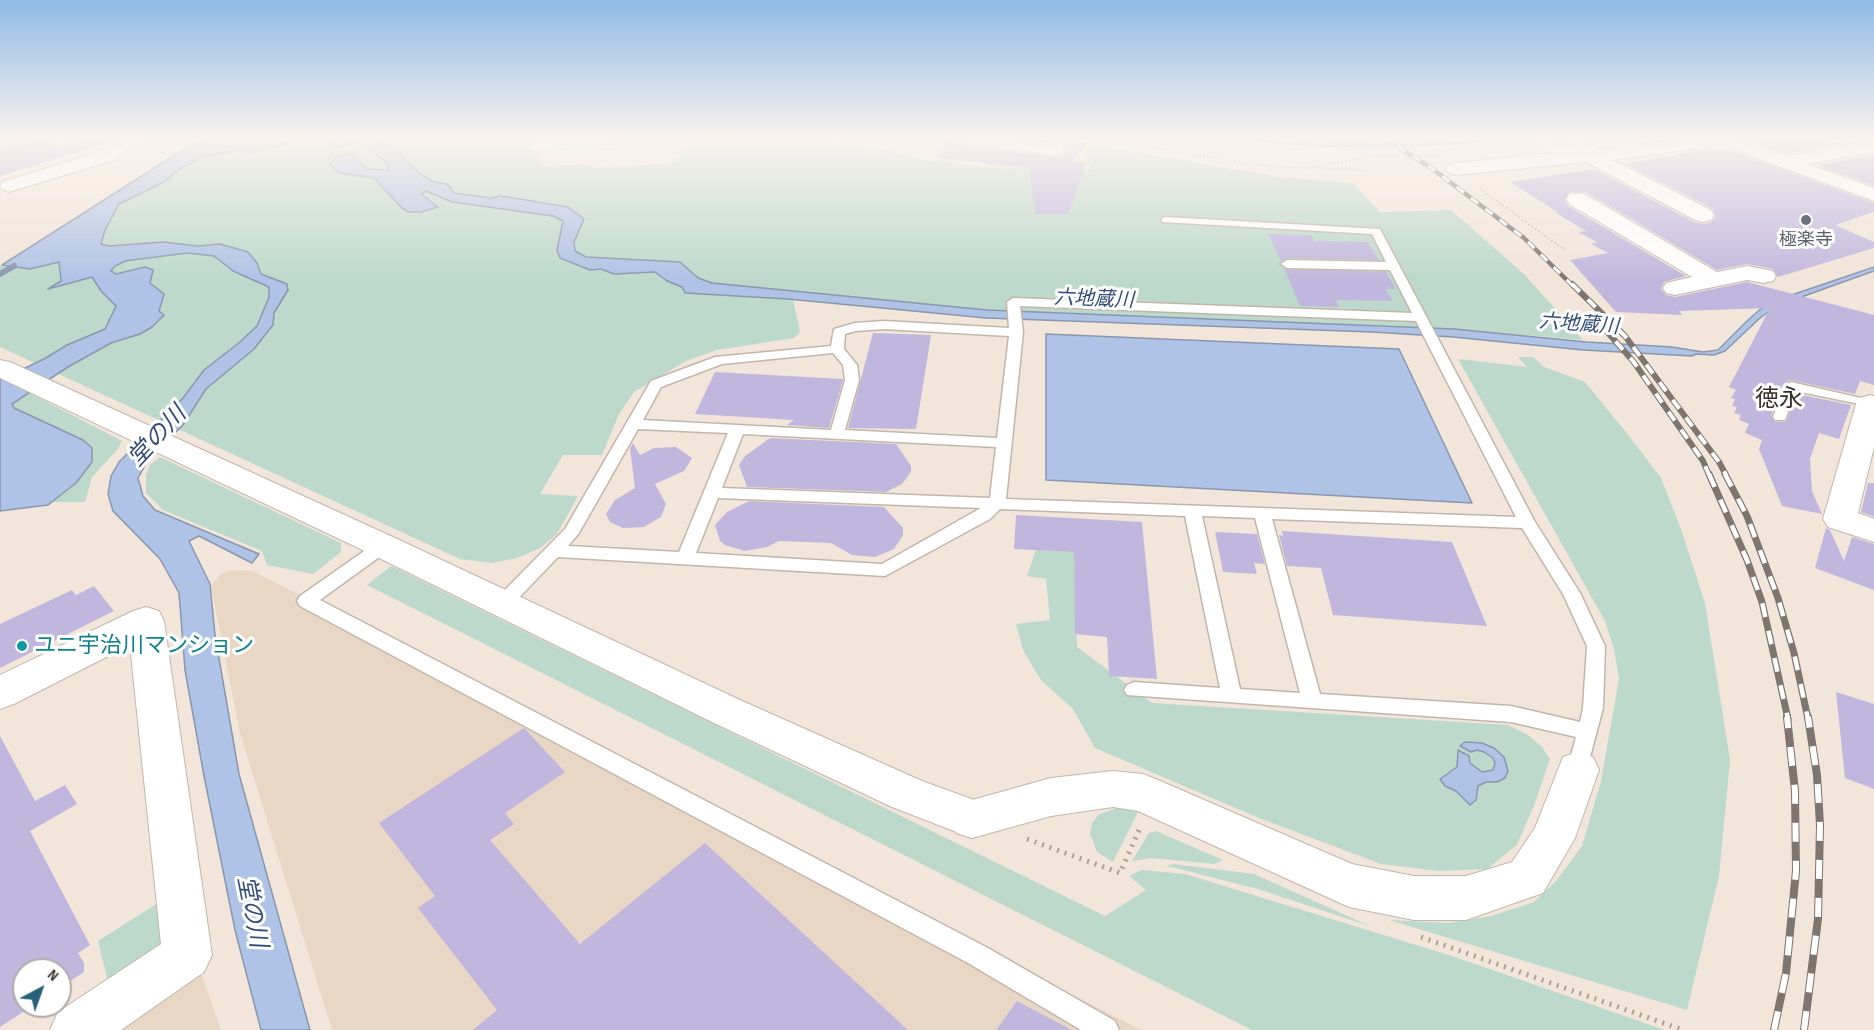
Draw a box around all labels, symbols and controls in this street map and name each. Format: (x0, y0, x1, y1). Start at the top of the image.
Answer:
marker: 極楽寺 (1799, 213, 1813, 227)
place label: 極楽寺 (1779, 229, 1833, 251)
water label: 六地蔵川 (1054, 287, 1134, 313)
water label: 六地蔵川 (1538, 310, 1620, 340)
district label: 徳永 (1755, 386, 1803, 414)
water label: 堂の川 (123, 401, 193, 473)
place label: ユニ宇治川マンション (34, 633, 254, 659)
marker: ユニ宇治川マンション (15, 639, 29, 653)
water label: 堂の川 (230, 874, 272, 950)
north arrow (12, 958, 72, 1018)
text: N (43, 966, 62, 986)

